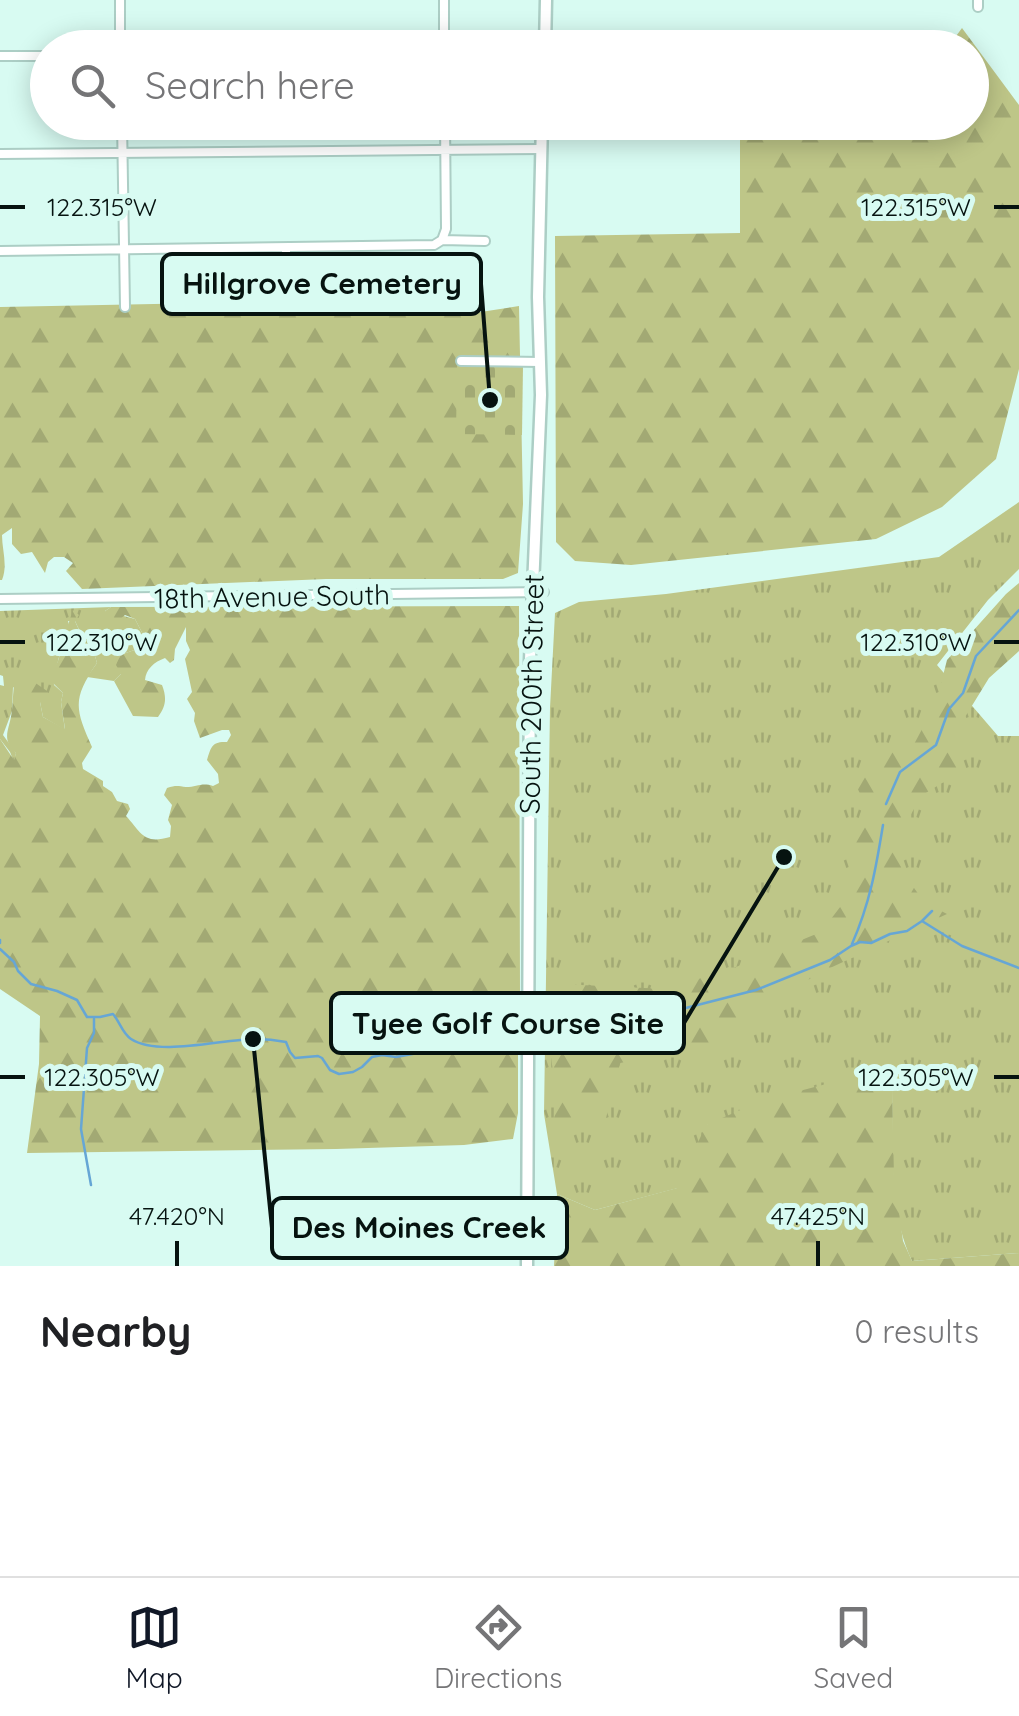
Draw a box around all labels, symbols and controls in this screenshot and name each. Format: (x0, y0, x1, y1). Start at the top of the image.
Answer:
search box (30, 30, 989, 140)
icon: search (65, 58, 120, 113)
text: Search here (145, 61, 355, 109)
text: 122.315°W (47, 191, 157, 222)
text: 122.315°W (861, 191, 971, 222)
callout: Hillgrove Cemetery (162, 254, 481, 314)
text: Hillgrove Cemetery (182, 264, 462, 302)
street label: South 200th Street (511, 574, 551, 814)
street label: 18th Avenue South (154, 576, 390, 616)
text: 122.310°W (46, 626, 158, 657)
text: 122.310°W (860, 626, 972, 657)
callout: Tyee Golf Course Site (331, 993, 684, 1053)
text: Tyee Golf Course Site (352, 1004, 664, 1042)
text: 122.305°W (44, 1061, 160, 1092)
text: 122.305°W (858, 1061, 974, 1092)
callout: Des Moines Creek (272, 1198, 567, 1258)
text: 47.420°N (129, 1200, 225, 1231)
text: 47.425°N (771, 1200, 865, 1231)
text: Des Moines Creek (292, 1208, 546, 1246)
text: Nearby (40, 1305, 191, 1358)
text: 0 results (855, 1311, 979, 1351)
tab: Map (126, 1600, 183, 1695)
tab: Directions (434, 1600, 562, 1695)
tab: Saved (814, 1600, 893, 1695)

